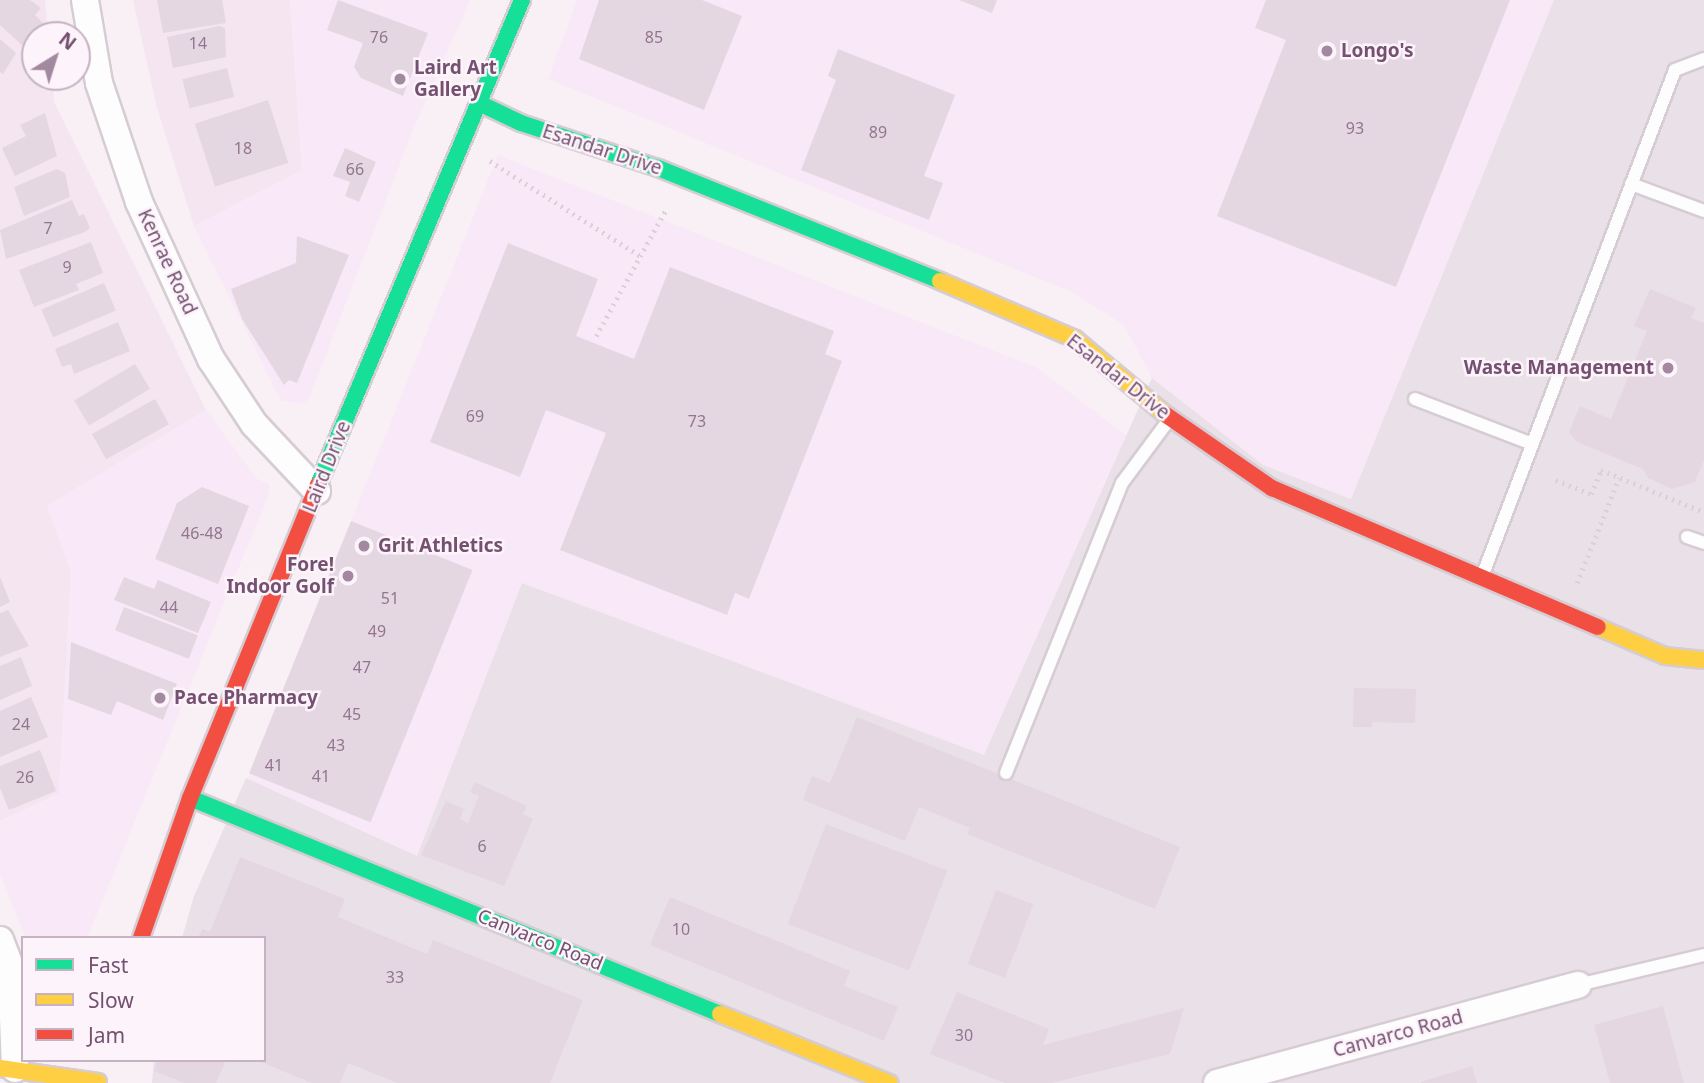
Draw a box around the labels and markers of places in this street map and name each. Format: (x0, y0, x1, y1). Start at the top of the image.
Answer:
place label: Longo's (1341, 40, 1414, 62)
marker: Longo's (1319, 43, 1335, 59)
place label: Laird Art Gallery (414, 57, 497, 101)
marker: Laird Art Gallery (392, 71, 408, 87)
place label: Waste Management (1464, 357, 1654, 379)
marker: Waste Management (1660, 360, 1676, 376)
place label: Grit Athletics (378, 535, 503, 557)
marker: Grit Athletics (356, 538, 372, 554)
place label: Fore! Indoor Golf (226, 554, 334, 598)
marker: Fore! Indoor Golf (340, 568, 356, 584)
place label: Pace Pharmacy (174, 687, 318, 709)
marker: Pace Pharmacy (152, 690, 168, 706)

